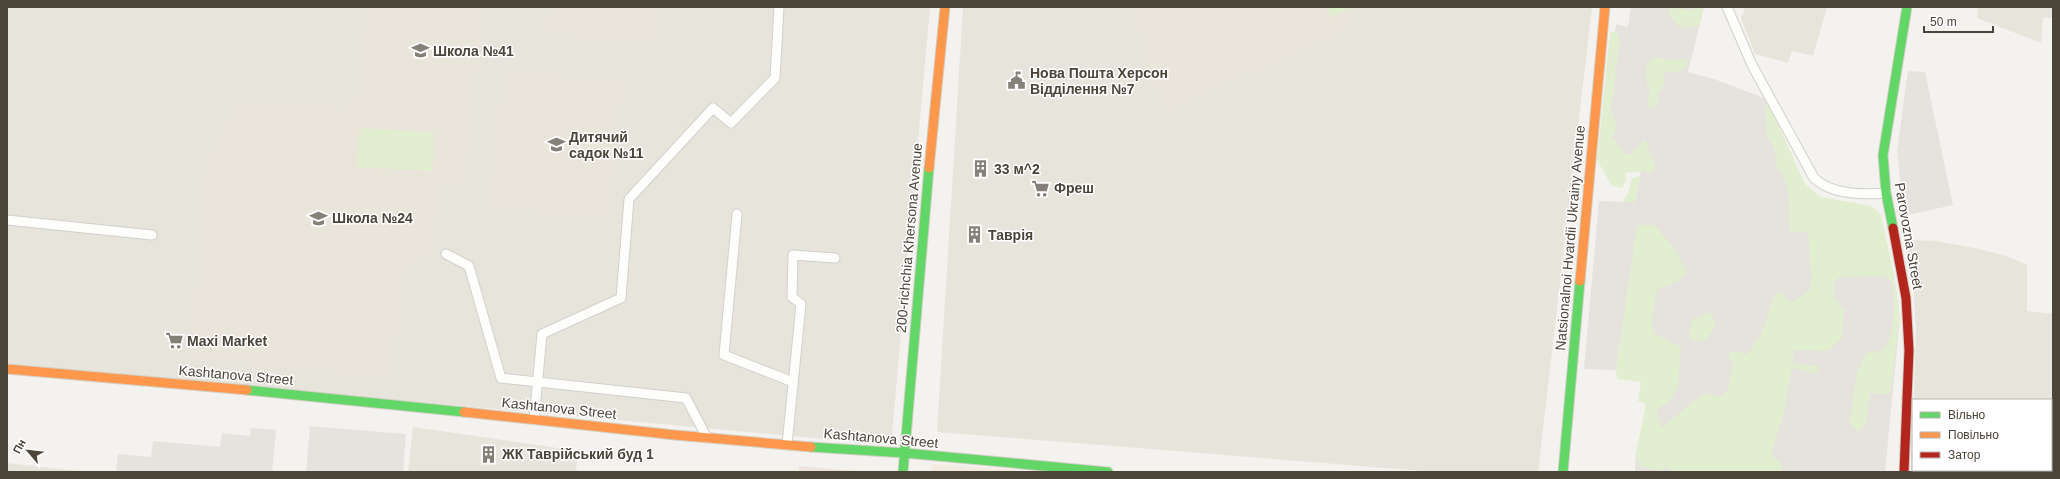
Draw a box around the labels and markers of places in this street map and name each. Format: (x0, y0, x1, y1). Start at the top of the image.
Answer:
school or university icon: Школа №41 (410, 41, 430, 61)
place label: Школа №41 (433, 43, 514, 59)
place label: Нова Пошта Херсон Відділення №7 (1030, 65, 1168, 97)
public building icon: Нова Пошта Херсон Відділення №7 (1007, 71, 1027, 91)
place label: Дитячий садок №11 (569, 129, 644, 161)
school or university icon: Дитячий садок №11 (546, 135, 566, 155)
building icon: 33 м^2 (971, 159, 991, 179)
place label: 33 м^2 (994, 161, 1040, 177)
supermarket icon: Фреш (1031, 178, 1051, 198)
place label: Фреш (1054, 180, 1094, 196)
school or university icon: Школа №24 (309, 208, 329, 228)
place label: Школа №24 (332, 210, 413, 226)
building icon: Таврія (965, 225, 985, 245)
place label: Таврія (988, 227, 1033, 243)
supermarket icon: Maxi Market (164, 331, 184, 351)
place label: Maxi Market (187, 333, 267, 349)
building icon: ЖК Таврійський буд 1 (479, 444, 499, 464)
place label: ЖК Таврійський буд 1 (501, 446, 654, 462)

